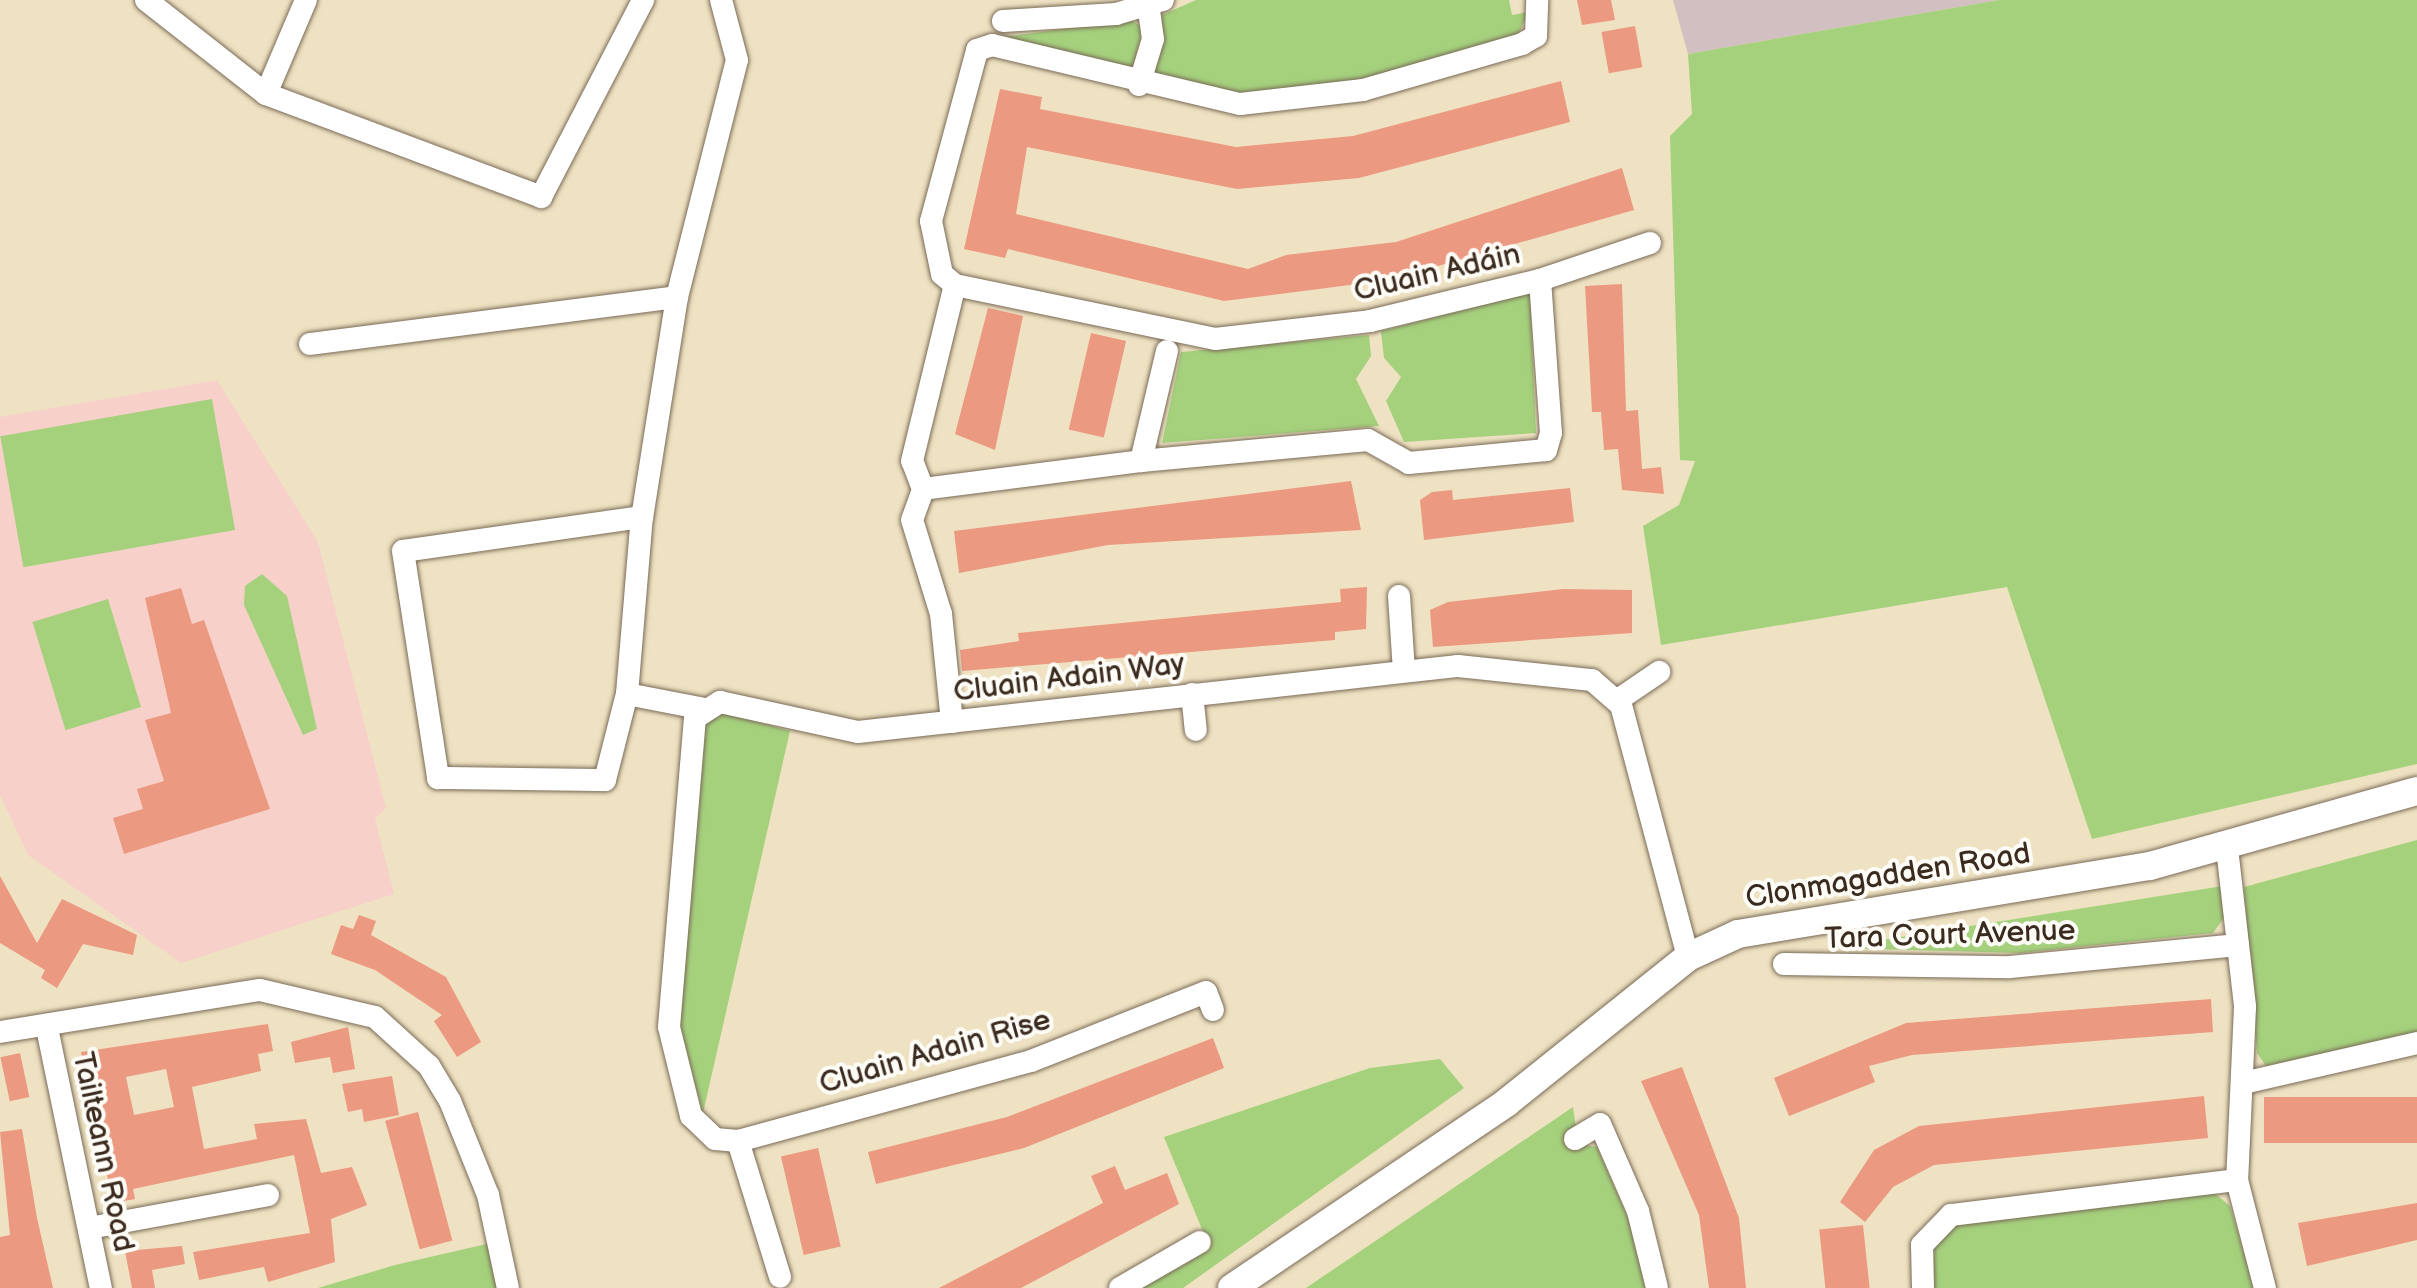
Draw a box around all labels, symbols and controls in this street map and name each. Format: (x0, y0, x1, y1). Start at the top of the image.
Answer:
street label: Cluain Adáin (1350, 236, 1524, 310)
street label: Cluain Adain Way (951, 646, 1187, 710)
street label: Clonmagadden Road (1743, 836, 2033, 916)
street label: Tara Court Avenue (1824, 913, 2076, 957)
street label: Cluain Adain Rise (815, 1002, 1055, 1102)
street label: Tailteann Road (64, 1049, 142, 1255)

